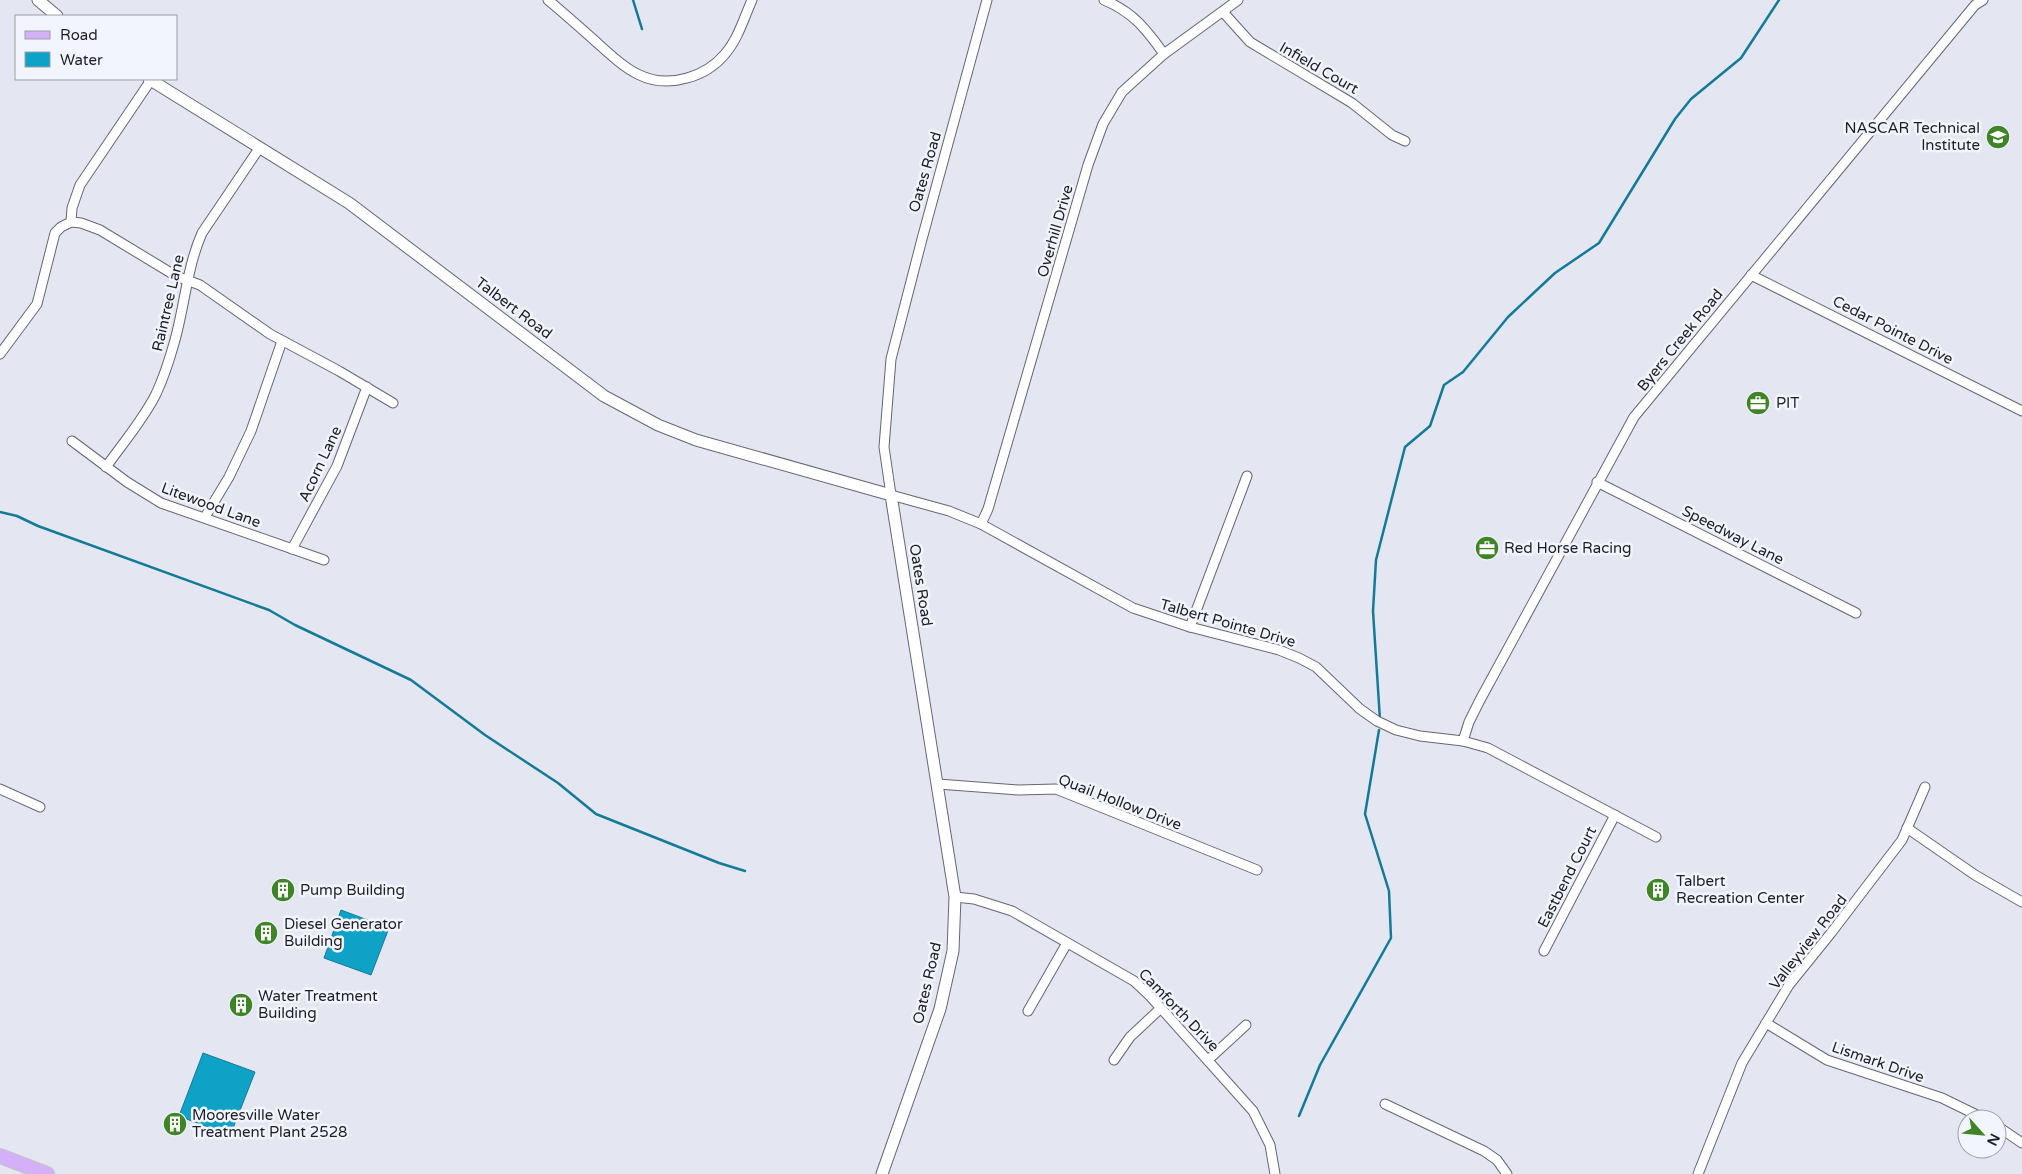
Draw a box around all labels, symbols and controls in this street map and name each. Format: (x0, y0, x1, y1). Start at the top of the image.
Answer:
legend (15, 15, 178, 80)
text: Road (60, 26, 98, 44)
street label: Infield Court (1276, 38, 1362, 98)
text: Water (60, 51, 103, 69)
place label: NASCAR Technical Institute (1845, 119, 1980, 154)
school or university icon: NASCAR Technical Institute (1985, 124, 2011, 150)
street label: Oates Road (905, 130, 945, 214)
street label: Overhill Drive (1033, 183, 1077, 279)
street label: Raintree Lane (148, 253, 188, 353)
street label: Talbert Road (472, 273, 556, 343)
street label: Byers Creek Road (1633, 285, 1727, 395)
street label: Cedar Pointe Drive (1830, 292, 1956, 368)
office icon: PIT (1745, 390, 1771, 416)
place label: PIT (1776, 394, 1800, 412)
street label: Acorn Lane (295, 423, 345, 505)
street label: Litewood Lane (159, 479, 263, 531)
street label: Speedway Lane (1679, 502, 1787, 568)
office icon: Red Horse Racing (1474, 535, 1500, 561)
place label: Red Horse Racing (1504, 539, 1632, 557)
street label: Oates Road (906, 543, 936, 627)
street label: Talbert Pointe Drive (1158, 595, 1298, 651)
street label: Quail Hollow Drive (1056, 770, 1184, 834)
street label: Eastbend Court (1534, 823, 1600, 931)
place label: Talbert Recreation Center (1676, 872, 1805, 907)
building icon: Pump Building (270, 877, 296, 903)
building icon: Talbert Recreation Center (1645, 877, 1671, 903)
place label: Pump Building (300, 881, 405, 899)
street label: Valleyview Road (1765, 891, 1851, 993)
place label: Diesel Generator Building (284, 915, 403, 950)
building icon: Diesel Generator Building (253, 920, 279, 946)
street label: Oates Road (909, 940, 945, 1026)
street label: Camforth Drive (1135, 965, 1223, 1055)
place label: Water Treatment Building (258, 987, 378, 1022)
building icon: Water Treatment Building (228, 992, 254, 1018)
street label: Lismark Drive (1829, 1038, 1927, 1086)
place label: Mooresville Water Treatment Plant 2528 (192, 1106, 348, 1141)
north arrow (1957, 1109, 2007, 1159)
building icon: Mooresville Water Treatment Plant 2528 (162, 1111, 188, 1137)
text: N (1983, 1131, 2003, 1149)

